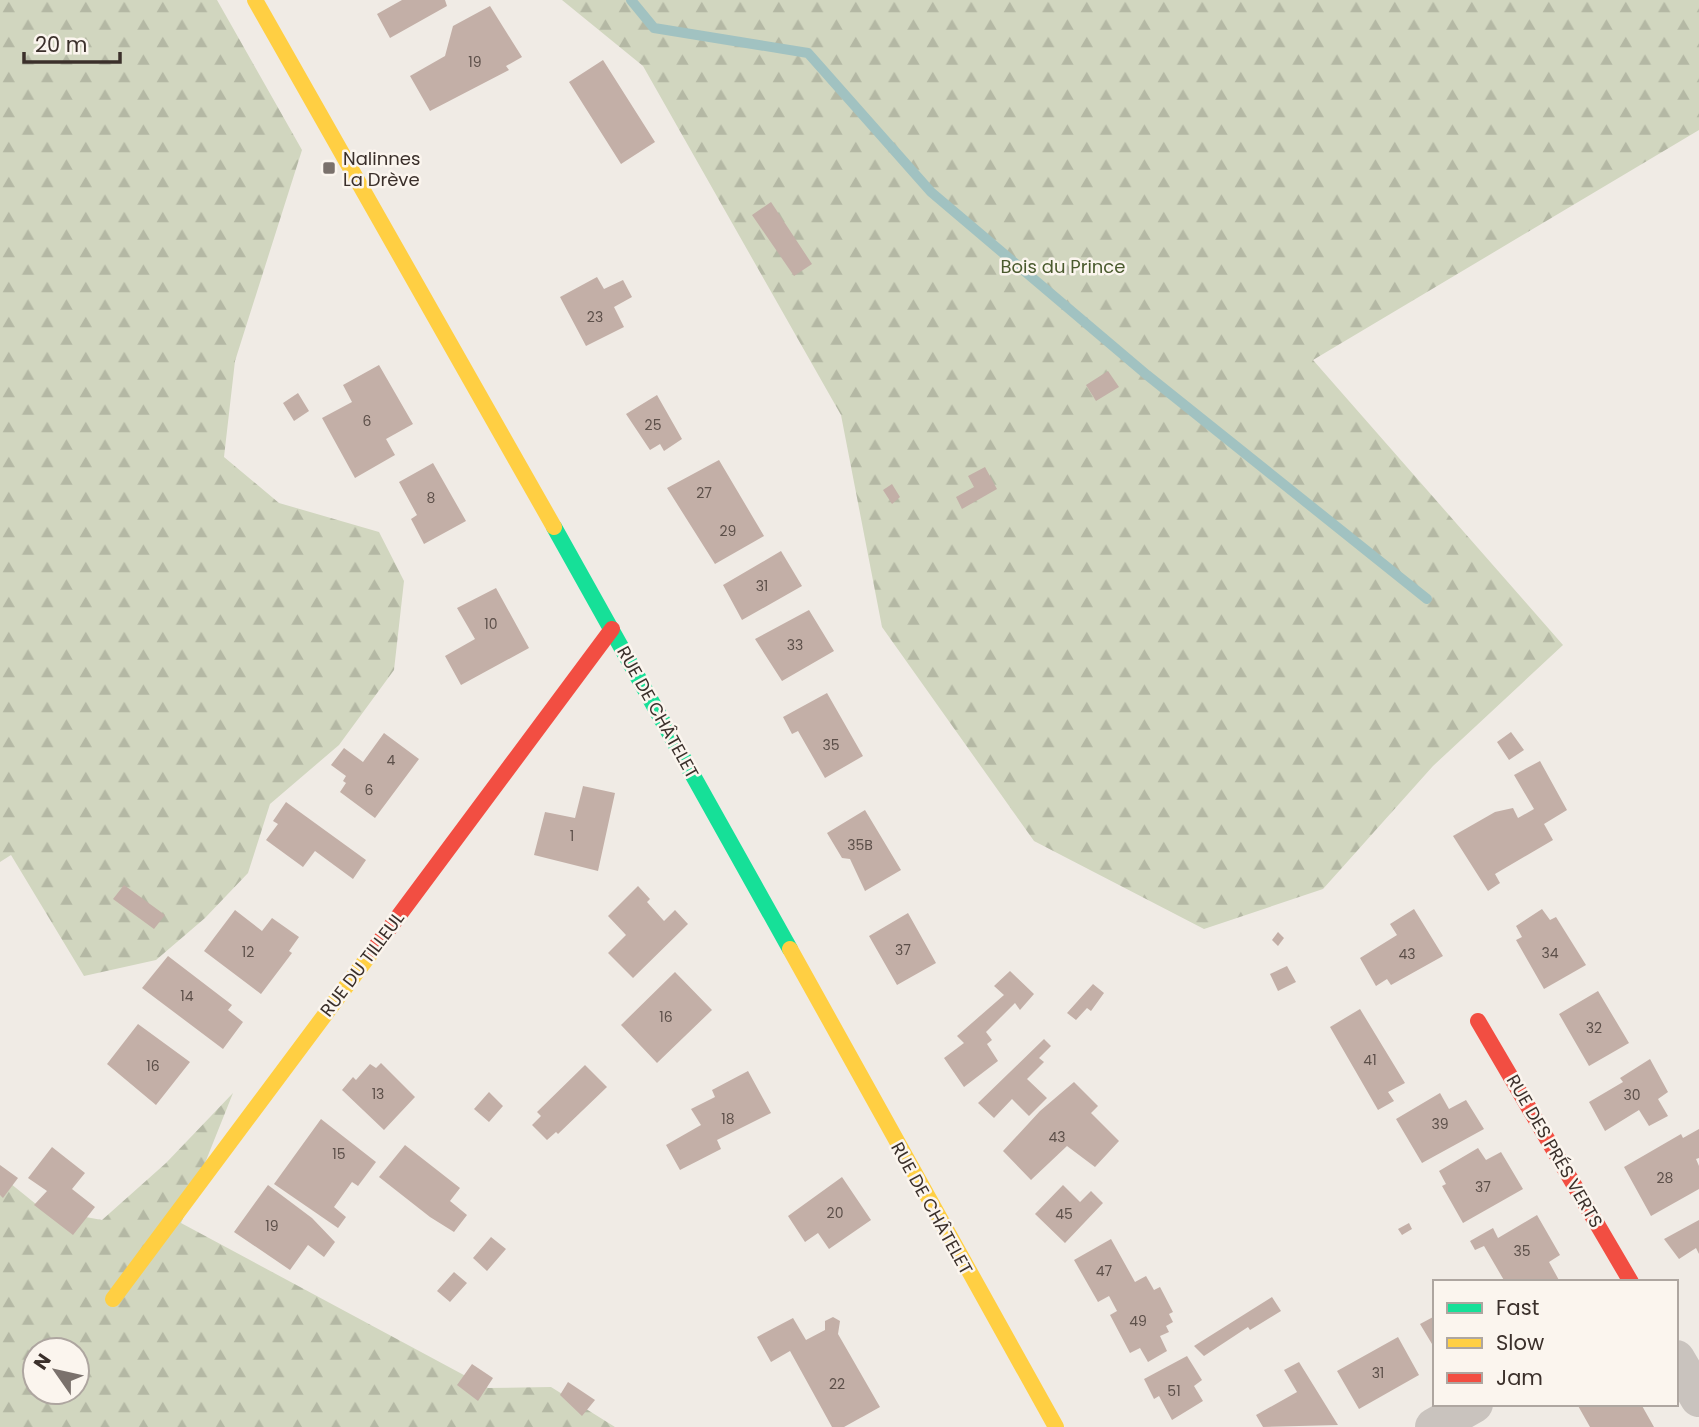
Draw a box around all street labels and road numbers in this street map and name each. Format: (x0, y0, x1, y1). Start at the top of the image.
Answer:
street label: RUE DE CHÂTELET (611, 641, 705, 783)
street label: RUE DU TILLEUL (314, 906, 410, 1022)
street label: RUE DES PRÉS VERTS (1501, 1070, 1609, 1232)
street label: RUE DE CHÂTELET (885, 1137, 979, 1279)

